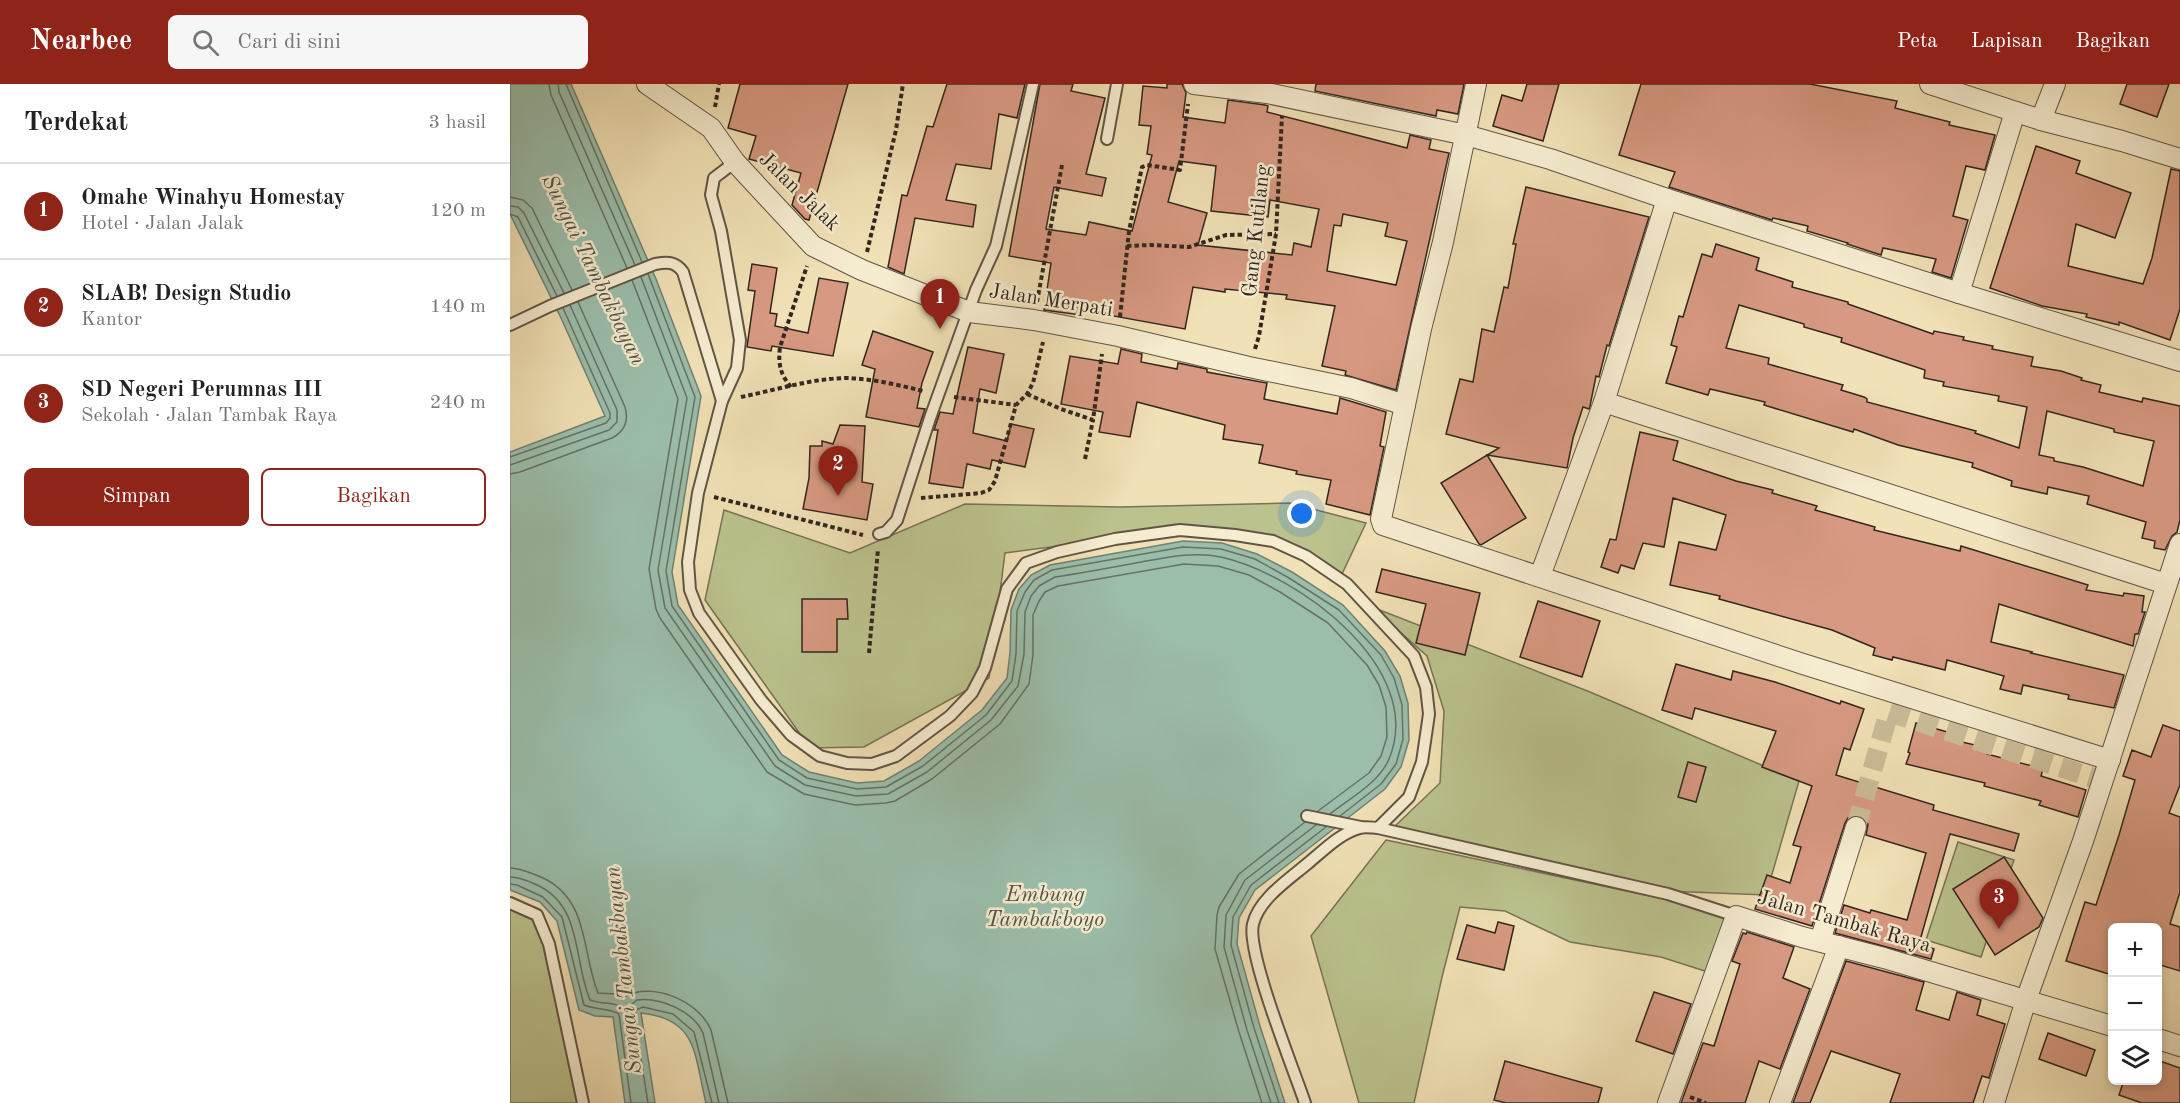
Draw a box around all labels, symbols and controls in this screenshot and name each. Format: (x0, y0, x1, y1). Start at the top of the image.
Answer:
search box (168, 15, 588, 69)
icon: search (189, 26, 222, 59)
text: Nearbee (30, 28, 132, 56)
text: Cari di sini (237, 31, 341, 53)
text: Peta (1897, 31, 1938, 52)
text: Lapisan (1971, 31, 2042, 52)
text: Bagikan (2075, 31, 2150, 52)
text: Terdekat (24, 110, 128, 136)
text: 3 hasil (429, 113, 486, 133)
street label: Jalan Jalak (754, 148, 844, 236)
street label: Gang Kutilang (1240, 163, 1274, 298)
water label: Sungai Tambakbayan (537, 171, 649, 369)
text: Omahe Winahyu Homestay (81, 187, 345, 209)
text: 1 (38, 201, 49, 221)
text: 120 m (430, 201, 486, 221)
text: Hotel · Jalan Jalak (81, 214, 244, 234)
pin: 1 (920, 280, 960, 329)
street label: Jalan Merpati (988, 281, 1114, 321)
text: SLAB! Design Studio (81, 283, 291, 305)
text: 2 (38, 297, 49, 317)
text: 140 m (430, 297, 486, 317)
text: Kantor (81, 310, 142, 330)
text: SD Negeri Perumnas III (81, 379, 322, 401)
text: 3 (38, 393, 49, 413)
text: 240 m (430, 393, 486, 413)
text: Sekolah · Jalan Tambak Raya (81, 406, 337, 426)
pin: 2 (818, 446, 858, 496)
button: Simpan (24, 468, 249, 526)
button: Bagikan (261, 468, 486, 526)
your location (1287, 499, 1316, 528)
water label: Sungai Tambakbayan (602, 864, 646, 1075)
pin: 3 (1980, 880, 2018, 929)
water label: Embung Tambakboyo (986, 884, 1104, 931)
street label: Jalan Tambak Raya (1755, 887, 1933, 957)
map controls (2108, 923, 2162, 1085)
button: + (2108, 923, 2162, 977)
button: − (2108, 977, 2162, 1031)
button: layers (2108, 1031, 2162, 1085)

